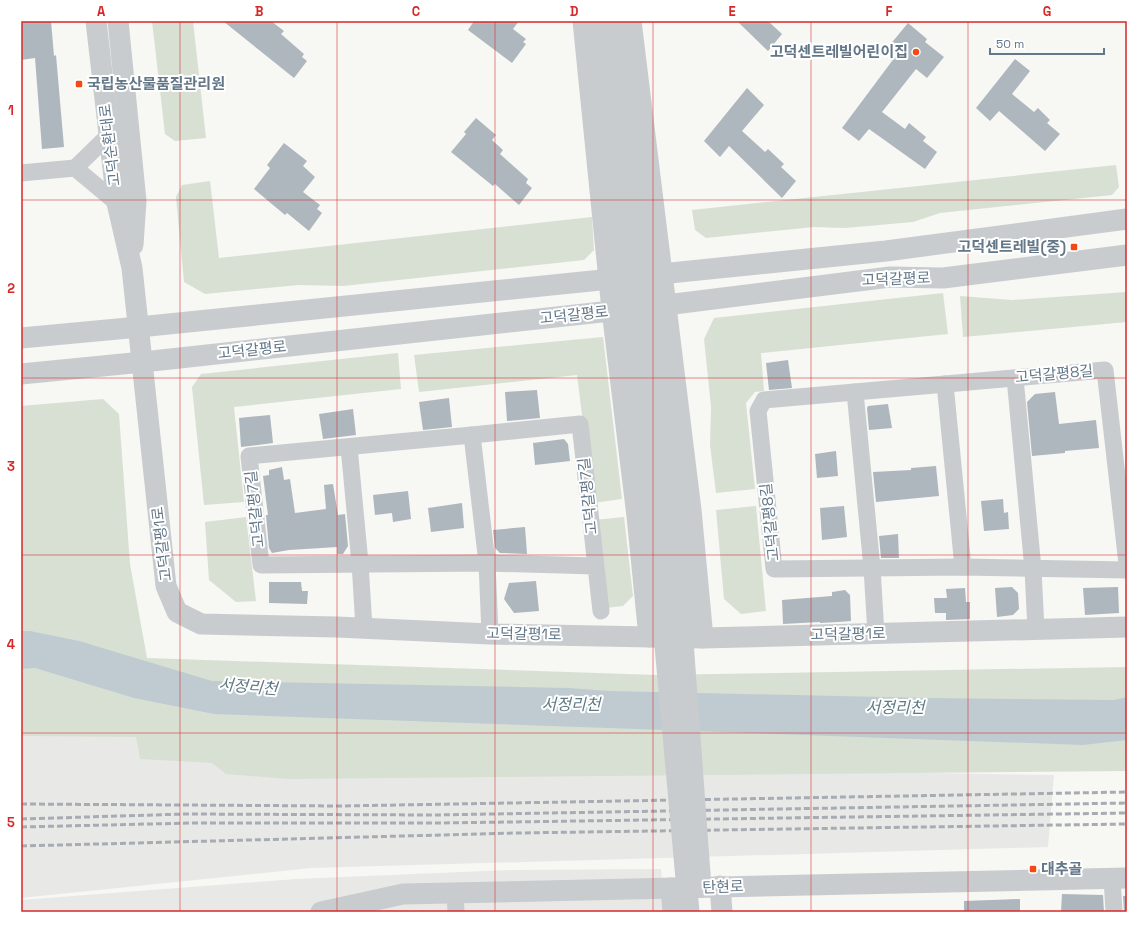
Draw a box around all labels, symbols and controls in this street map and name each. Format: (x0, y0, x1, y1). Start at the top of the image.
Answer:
text: A (97, 3, 106, 20)
text: B (255, 3, 264, 20)
text: C (412, 3, 420, 20)
text: D (570, 3, 579, 20)
text: E (728, 3, 736, 20)
text: F (886, 3, 893, 20)
text: G (1043, 3, 1051, 20)
scale bar (990, 30, 1104, 56)
text: 50 m (996, 36, 1024, 52)
place label: 고덕센트레빌어린이집 (770, 42, 908, 61)
marker: 고덕센트레빌어린이집 (911, 47, 921, 57)
place label: 국립농산물품질관리원 (87, 74, 225, 93)
marker: 국립농산물품질관리원 (74, 79, 84, 89)
text: 1 (8, 102, 14, 119)
street label: 고덕순환대로 (95, 103, 124, 187)
place label: 고덕센트레빌(중) (958, 237, 1066, 256)
marker: 고덕센트레빌(중) (1069, 242, 1079, 252)
street label: 고덕갈평로 (861, 268, 931, 289)
text: 2 (7, 280, 15, 297)
street label: 고덕갈평로 (539, 301, 609, 328)
street label: 고덕갈평로 (217, 336, 287, 363)
street label: 고덕갈평8길 (1014, 361, 1094, 386)
street label: 고덕갈평7길 (574, 457, 601, 536)
text: 3 (7, 458, 15, 475)
street label: 고덕갈평7길 (241, 470, 268, 549)
street label: 고덕갈평8길 (756, 482, 783, 562)
street label: 고덕갈평1로 (147, 506, 176, 583)
street label: 고덕갈평1로 (486, 623, 562, 644)
street label: 고덕갈평1로 (810, 623, 886, 644)
text: 4 (7, 636, 15, 653)
water label: 서정리천 (218, 673, 280, 700)
water label: 서정리천 (542, 694, 603, 715)
water label: 서정리천 (866, 697, 927, 718)
text: 5 (7, 814, 15, 831)
place label: 대추골 (1041, 859, 1082, 878)
marker: 대추골 (1028, 864, 1038, 874)
street label: 탄현로 (702, 876, 744, 897)

